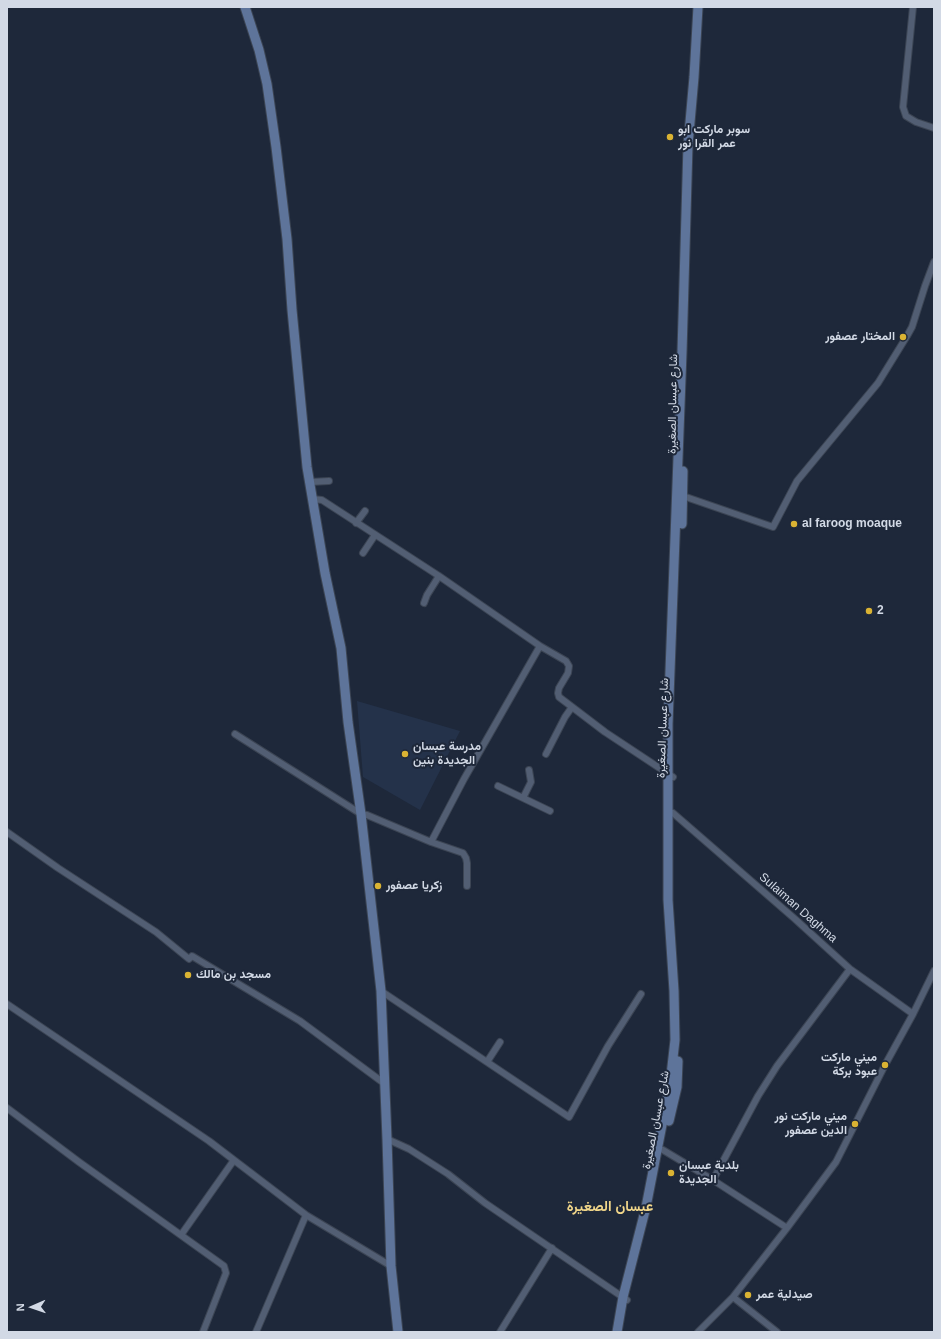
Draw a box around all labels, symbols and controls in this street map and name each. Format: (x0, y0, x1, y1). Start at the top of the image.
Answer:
place label: سوبر ماركت ابو عمر القرا نور (678, 123, 750, 151)
marker: سوبر ماركت ابو عمر القرا نور (665, 132, 675, 142)
place label: المختار عصفور (825, 330, 895, 344)
marker: المختار عصفور (898, 332, 908, 342)
street label: شارع عبسان الصغيرة (665, 354, 681, 454)
place label: al faroog moaque (802, 517, 902, 531)
marker: al faroog moaque (789, 519, 799, 529)
place label: 2 (877, 604, 884, 618)
marker: 2 (864, 606, 874, 616)
street label: شارع عبسان الصغيرة (654, 678, 672, 778)
place label: مدرسة عبسان الجديدة بنين (413, 740, 481, 768)
marker: مدرسة عبسان الجديدة بنين (400, 749, 410, 759)
street label: Sulaiman Daghma (756, 870, 840, 946)
place label: زكريا عصفور (386, 879, 442, 893)
marker: زكريا عصفور (373, 881, 383, 891)
place label: مسجد بن مالك (196, 968, 271, 982)
marker: مسجد بن مالك (183, 970, 193, 980)
place label: ميني ماركت عبود بركة (821, 1051, 877, 1079)
marker: ميني ماركت عبود بركة (880, 1060, 890, 1070)
street label: شارع عبسان الصغيرة (639, 1070, 673, 1170)
place label: ميني ماركت نور الدين عصفور (774, 1110, 847, 1138)
marker: ميني ماركت نور الدين عصفور (850, 1119, 860, 1129)
place label: بلدية عبسان الجديدة (679, 1159, 739, 1187)
marker: بلدية عبسان الجديدة (666, 1168, 676, 1178)
district label: عبسان الصغيرة (567, 1199, 653, 1215)
north arrow (12, 1287, 52, 1327)
place label: صيدلية عمر (756, 1288, 813, 1302)
marker: صيدلية عمر (743, 1290, 753, 1300)
text: N (14, 1303, 26, 1312)

